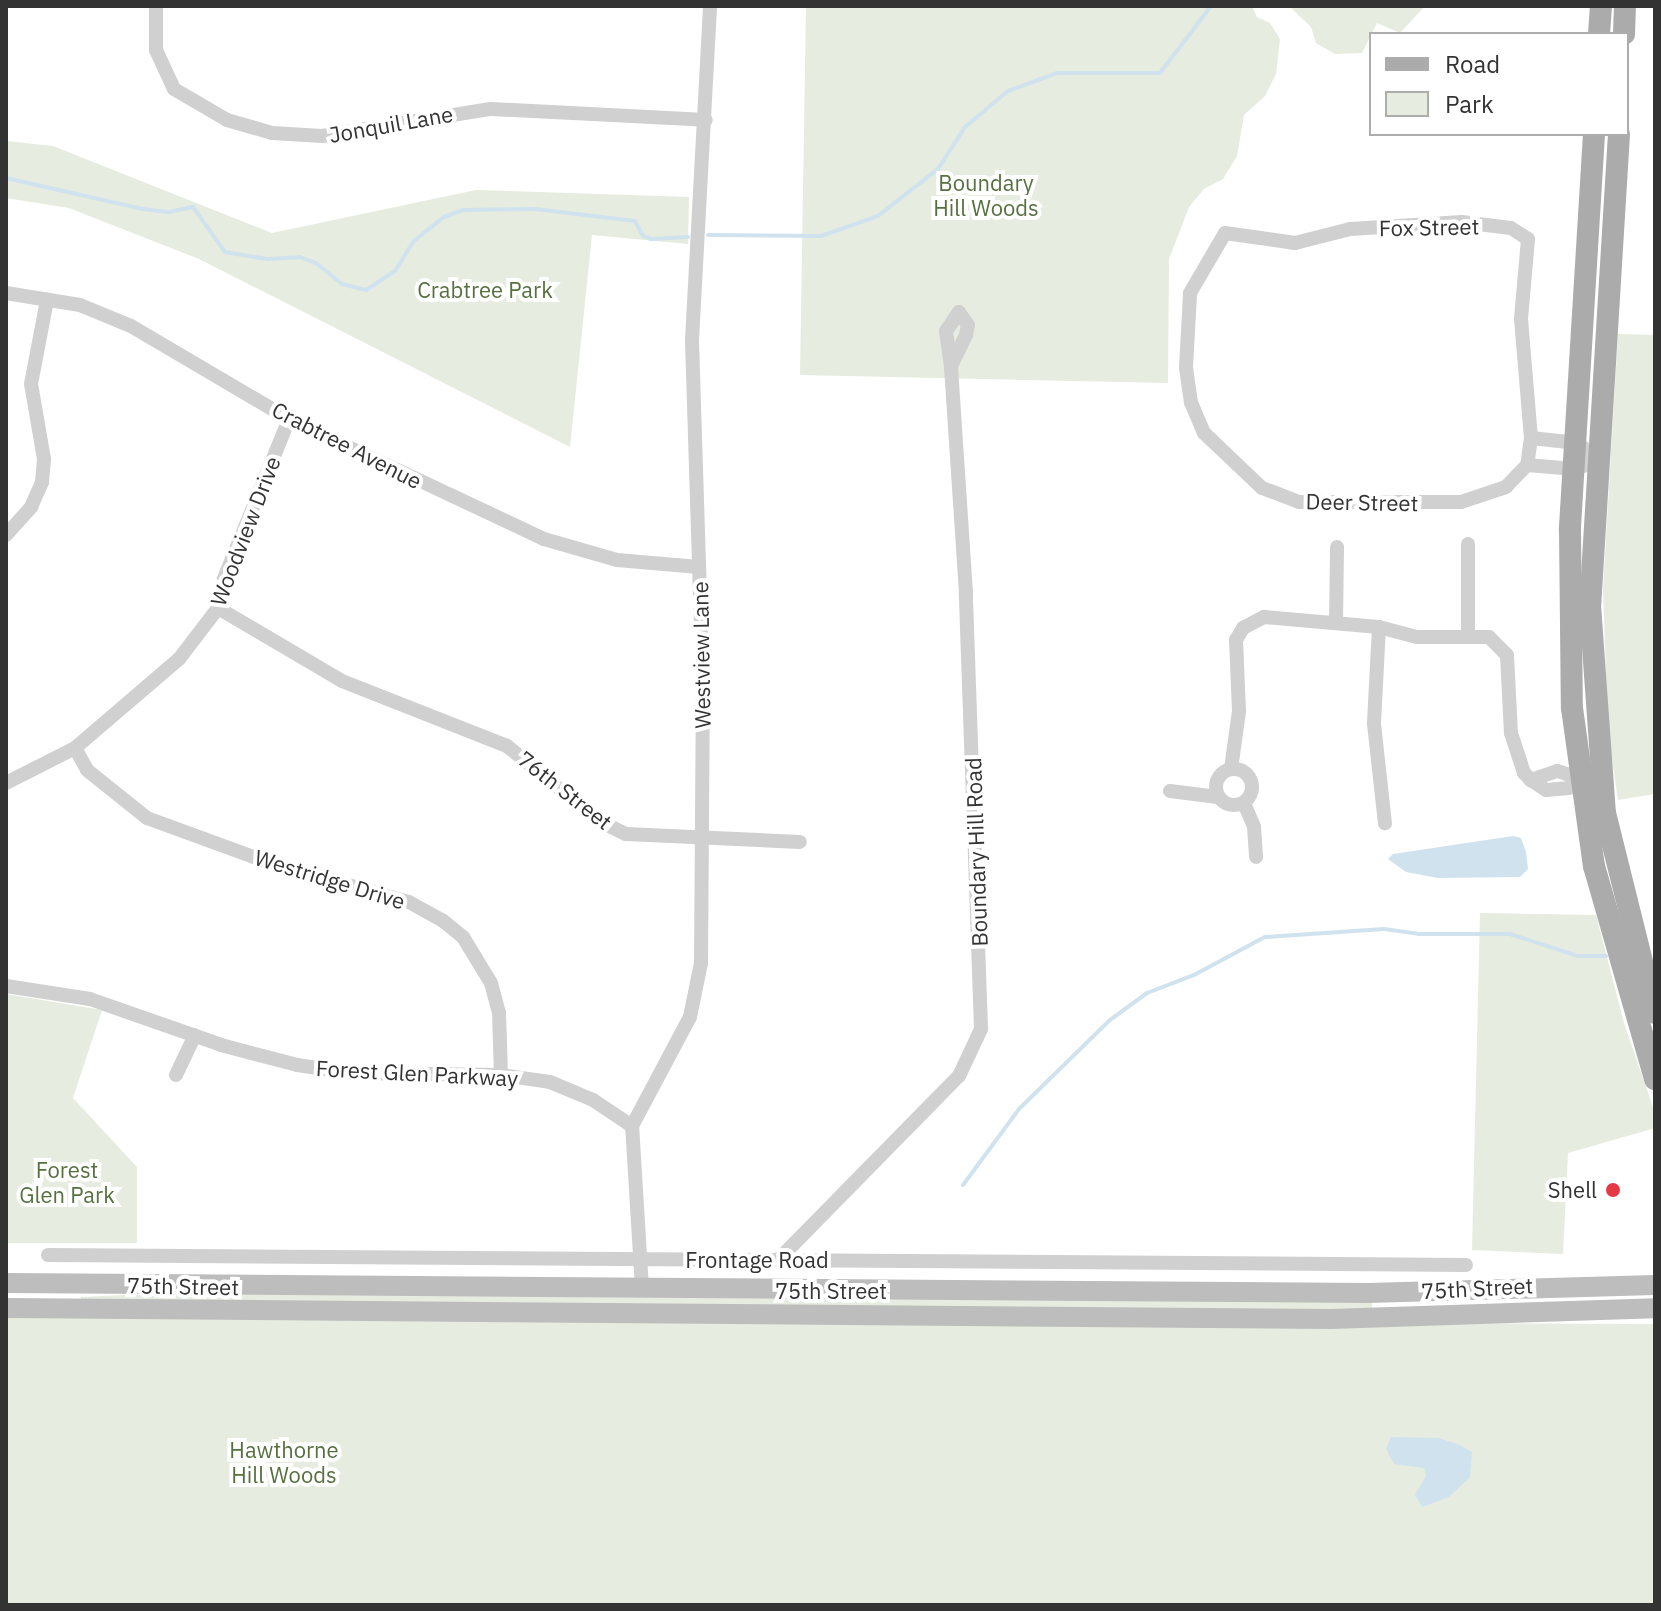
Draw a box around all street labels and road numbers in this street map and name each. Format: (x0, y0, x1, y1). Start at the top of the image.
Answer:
street label: Jonquil Lane (327, 100, 455, 148)
street label: Fox Street (1379, 213, 1479, 241)
street label: Crabtree Avenue (268, 396, 426, 494)
street label: Woodview Drive (204, 452, 286, 610)
street label: Deer Street (1306, 488, 1418, 516)
street label: Westview Lane (687, 581, 715, 729)
street label: 76th Street (513, 745, 617, 835)
street label: Boundary Hill Road (960, 757, 992, 947)
street label: Westridge Drive (252, 844, 408, 914)
street label: Forest Glen Parkway (315, 1055, 519, 1091)
street label: Frontage Road (685, 1247, 829, 1273)
street label: 75th Street (127, 1272, 239, 1300)
street label: 75th Street (1420, 1272, 1534, 1304)
street label: 75th Street (775, 1278, 887, 1304)

